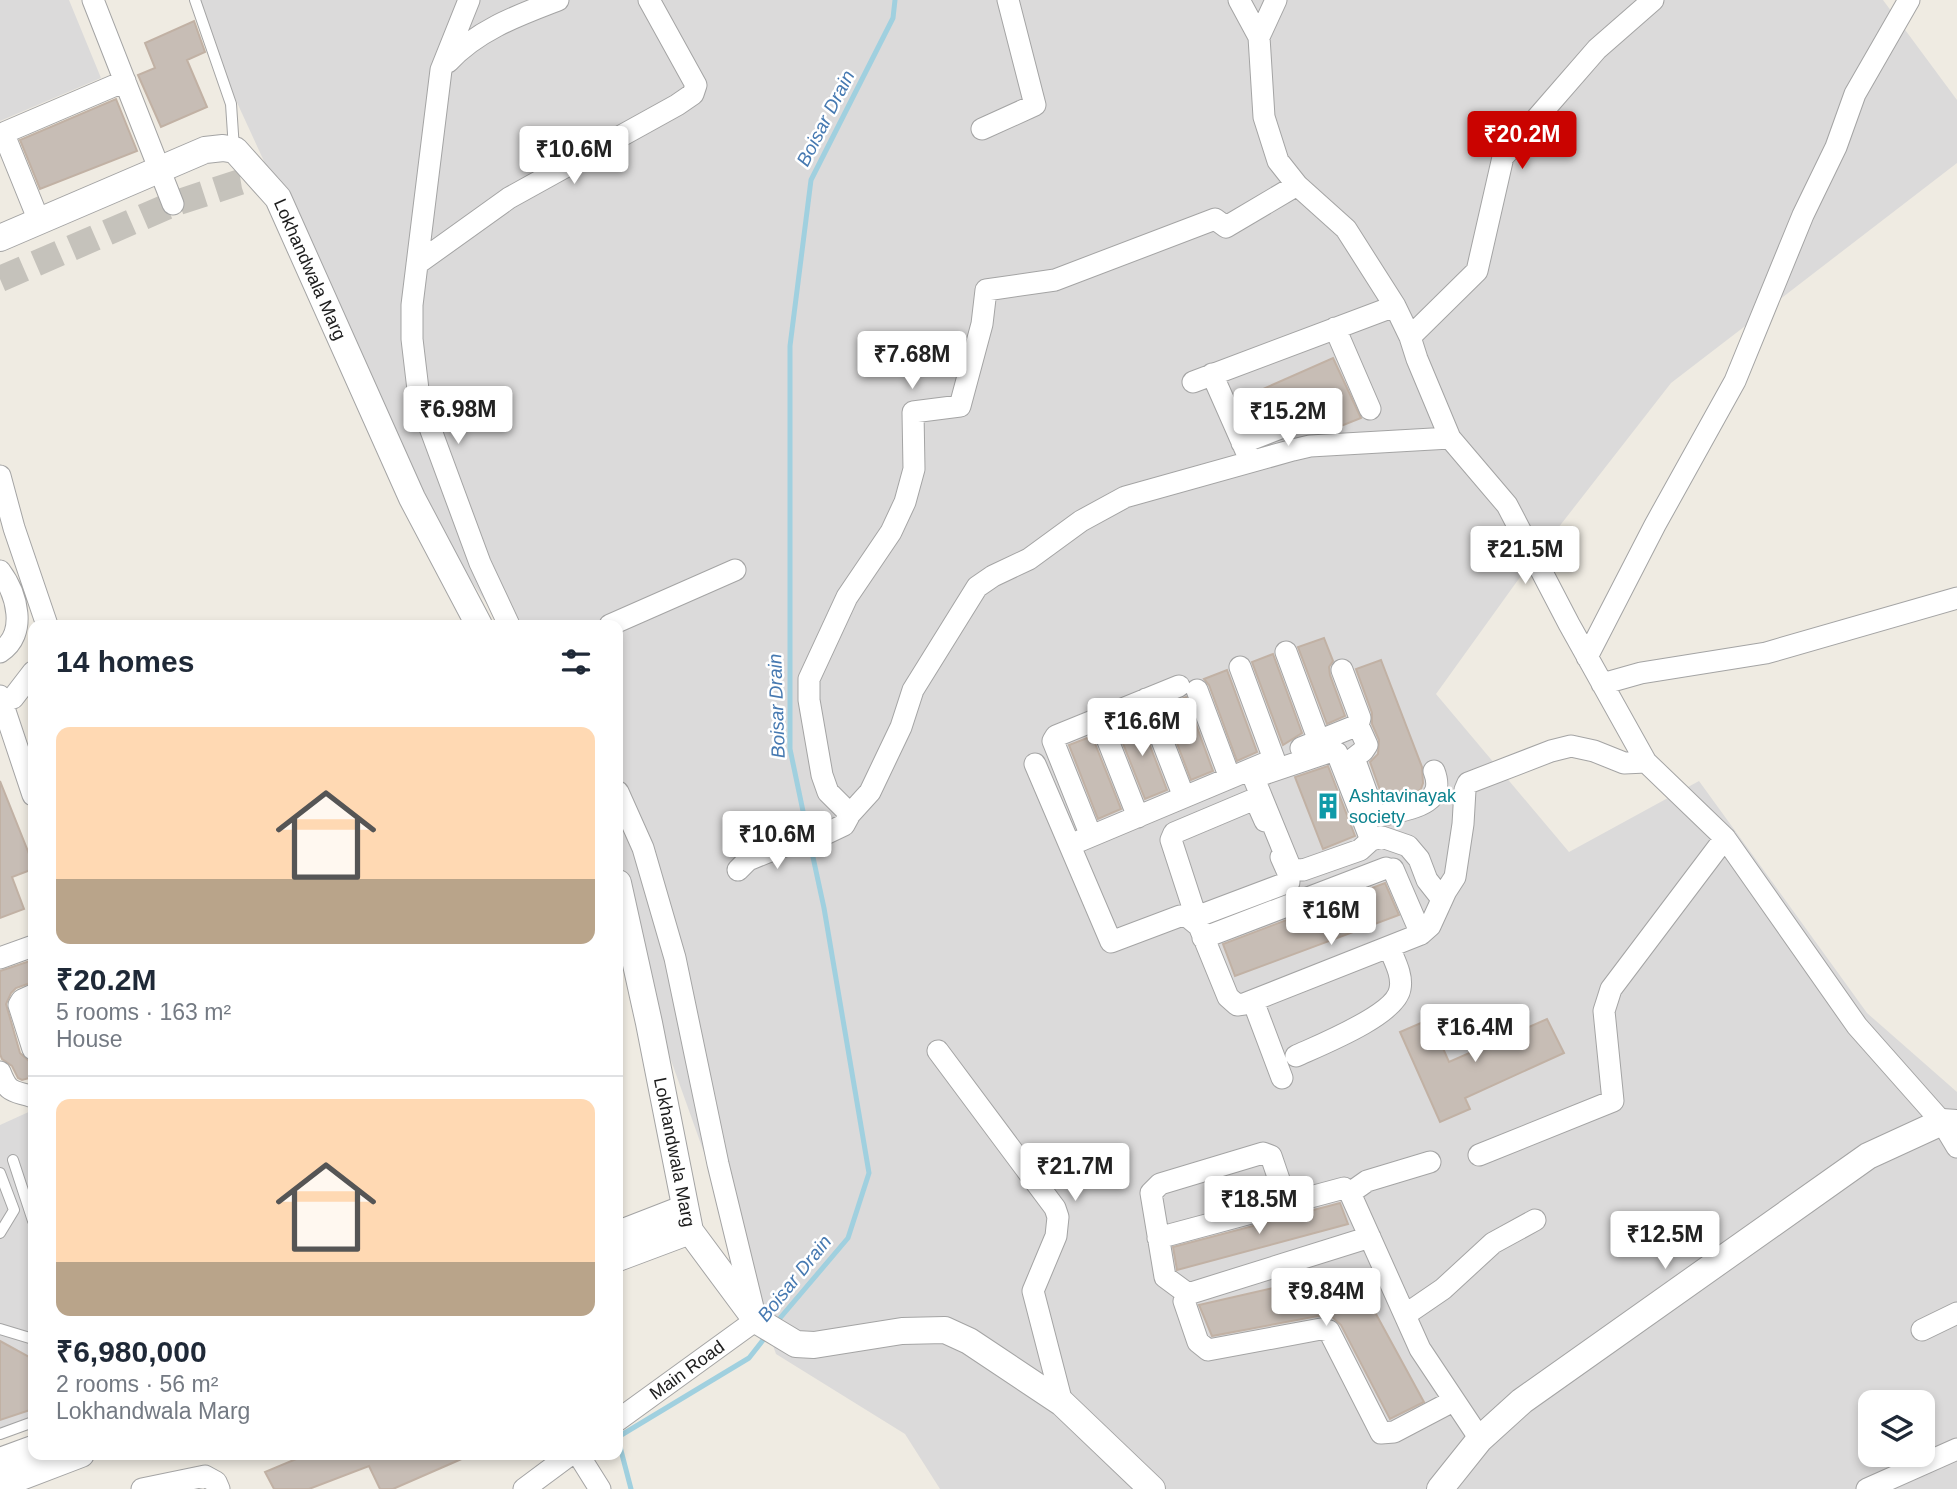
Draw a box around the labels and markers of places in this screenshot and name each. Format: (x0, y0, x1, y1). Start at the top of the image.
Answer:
pin: ₹20.2M (1465, 111, 1579, 171)
pin: ₹10.6M (517, 127, 631, 186)
pin: ₹7.68M (855, 332, 969, 391)
pin: ₹6.98M (401, 386, 515, 446)
pin: ₹15.2M (1231, 388, 1345, 448)
pin: ₹21.5M (1468, 526, 1582, 586)
pin: ₹16.6M (1085, 698, 1199, 758)
place label: Ashtavinayak society (1349, 786, 1457, 827)
building icon: Ashtavinayak society (1313, 791, 1343, 821)
pin: ₹10.6M (720, 812, 834, 871)
pin: ₹16M (1290, 888, 1372, 947)
pin: ₹16.4M (1418, 1004, 1532, 1064)
pin: ₹21.7M (1018, 1144, 1132, 1203)
pin: ₹18.5M (1202, 1176, 1316, 1236)
pin: ₹12.5M (1608, 1212, 1722, 1271)
pin: ₹9.84M (1269, 1268, 1383, 1328)

